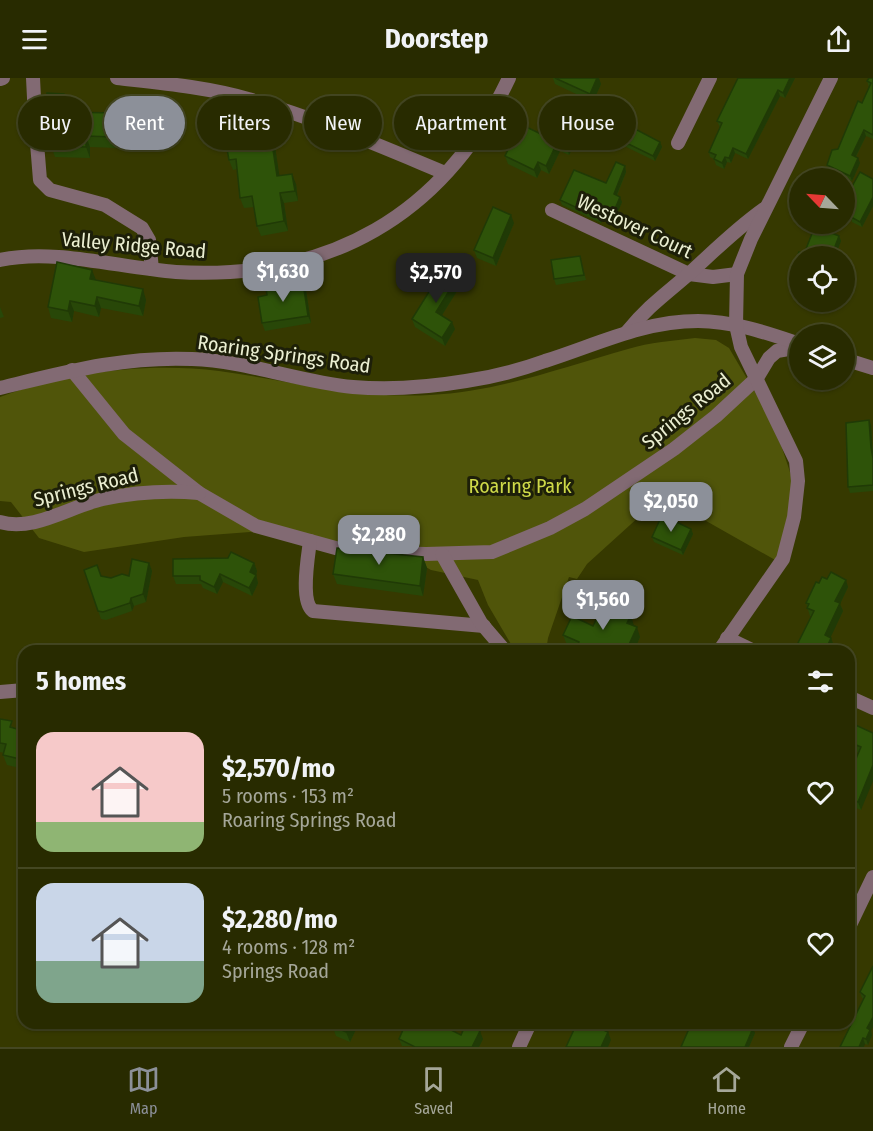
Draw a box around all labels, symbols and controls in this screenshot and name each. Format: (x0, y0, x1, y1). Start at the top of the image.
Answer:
icon: menu (18, 23, 51, 56)
text: Doorstep (385, 23, 488, 55)
icon: share (822, 23, 855, 56)
chip: Buy (18, 96, 92, 150)
chip: Rent (104, 96, 185, 150)
chip: Filters (197, 96, 292, 150)
chip: New (304, 96, 382, 150)
chip: Apartment (394, 96, 527, 150)
chip: House (539, 96, 636, 150)
north arrow (789, 168, 855, 234)
map controls (789, 168, 855, 390)
street label: Westover Court (573, 189, 697, 263)
street label: Valley Ridge Road (61, 227, 207, 263)
button: locate (789, 246, 855, 312)
pin: $1,630 (234, 252, 332, 303)
pin: $2,570 (387, 253, 485, 304)
text: $1,630 (257, 259, 309, 283)
text: $2,570 (410, 260, 462, 284)
button: layers (789, 324, 855, 390)
street label: Roaring Springs Road (196, 330, 372, 378)
street label: Springs Road (637, 368, 735, 454)
street label: Springs Road (31, 462, 141, 512)
park label: Roaring Park (469, 474, 572, 498)
pin: $2,050 (622, 482, 720, 533)
text: $2,050 (644, 489, 698, 513)
pin: $2,280 (330, 515, 428, 566)
text: $2,280 (352, 522, 406, 546)
pin: $1,560 (554, 580, 652, 631)
text: $1,560 (576, 587, 630, 611)
icon: filters (804, 665, 837, 698)
text: 5 homes (36, 666, 126, 697)
text: $2,570/mo (222, 753, 335, 784)
icon: home (84, 756, 156, 828)
icon: heart (804, 776, 837, 809)
text: 5 rooms · 153 m² (222, 784, 354, 808)
text: Roaring Springs Road (222, 808, 396, 832)
text: $2,280/mo (222, 904, 338, 935)
icon: home (84, 907, 156, 979)
icon: heart (804, 927, 837, 960)
text: 4 rooms · 128 m² (222, 935, 355, 959)
text: Springs Road (222, 959, 329, 983)
tab: Map (127, 1063, 160, 1118)
tab: Saved (414, 1063, 453, 1118)
tab: Home (708, 1063, 746, 1118)

